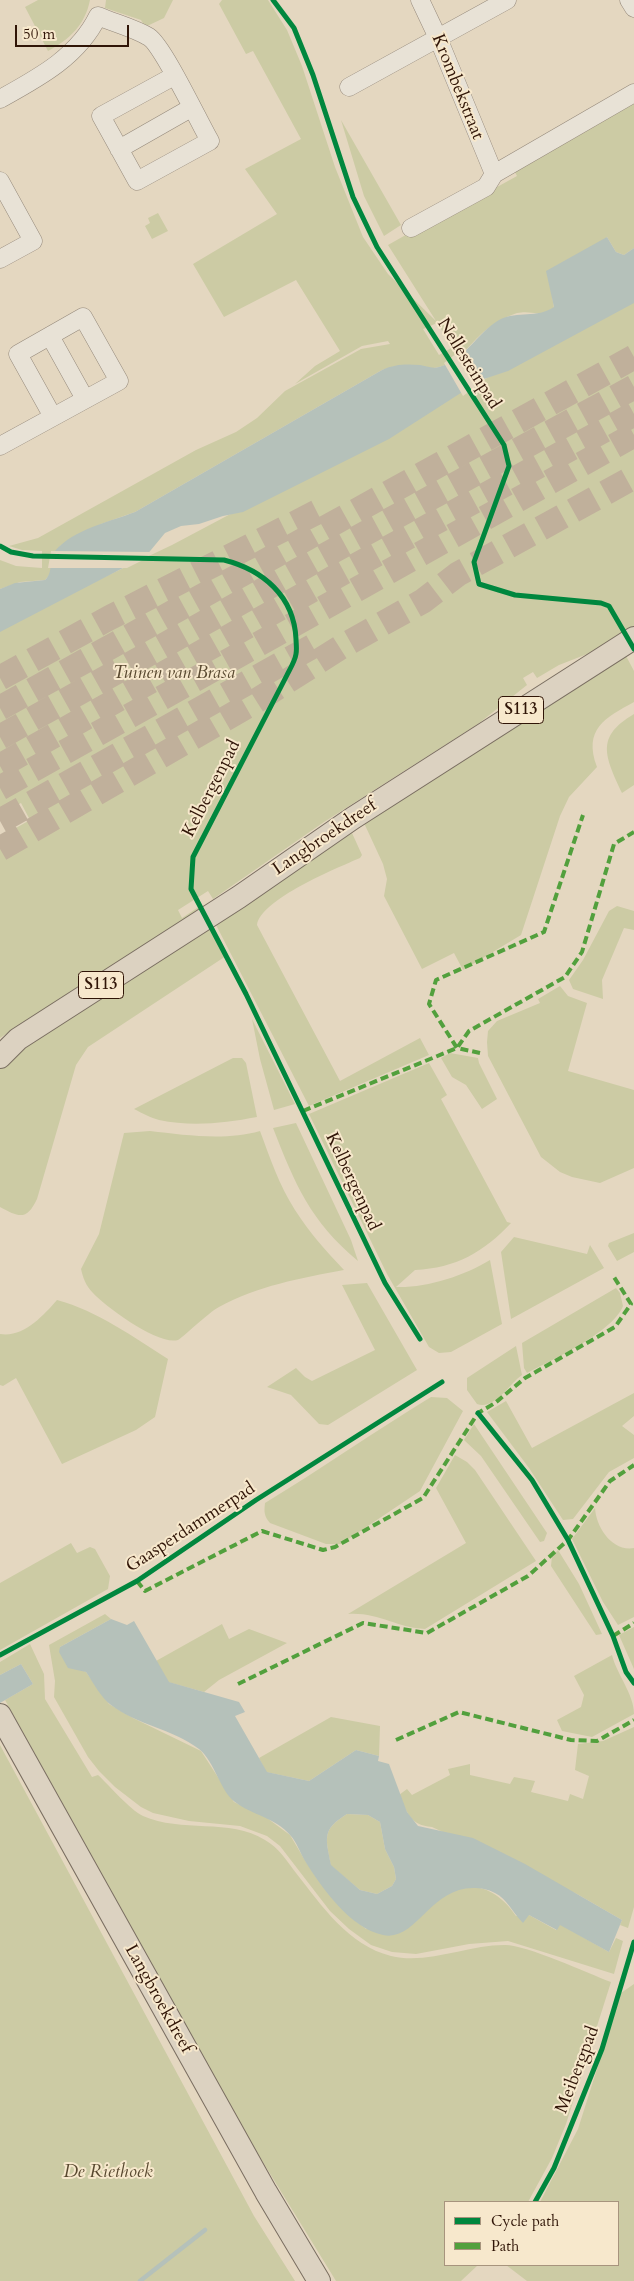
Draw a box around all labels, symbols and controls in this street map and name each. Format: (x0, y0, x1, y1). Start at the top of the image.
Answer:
scale bar (18, 15, 131, 47)
text: 50 m (23, 24, 55, 44)
street label: Krombekstraat (426, 31, 488, 143)
street label: Nellesteinpad (432, 315, 504, 413)
park label: Tuinen van Brasa (113, 663, 235, 685)
road number: S113 (498, 696, 544, 724)
street label: Kelbergenpad (178, 737, 246, 841)
street label: Langbroekdreef (269, 795, 381, 881)
road number: S113 (78, 972, 124, 998)
street label: Kelbergenpad (320, 1129, 384, 1235)
street label: Gaasperdammerpad (122, 1478, 260, 1578)
street label: Langbroekdreef (119, 1941, 197, 2057)
street label: Meibergpad (552, 2023, 604, 2117)
park label: De Riethoek (63, 2162, 153, 2184)
legend (444, 2201, 619, 2266)
text: Cycle path (491, 2211, 559, 2231)
text: Path (491, 2236, 519, 2256)

